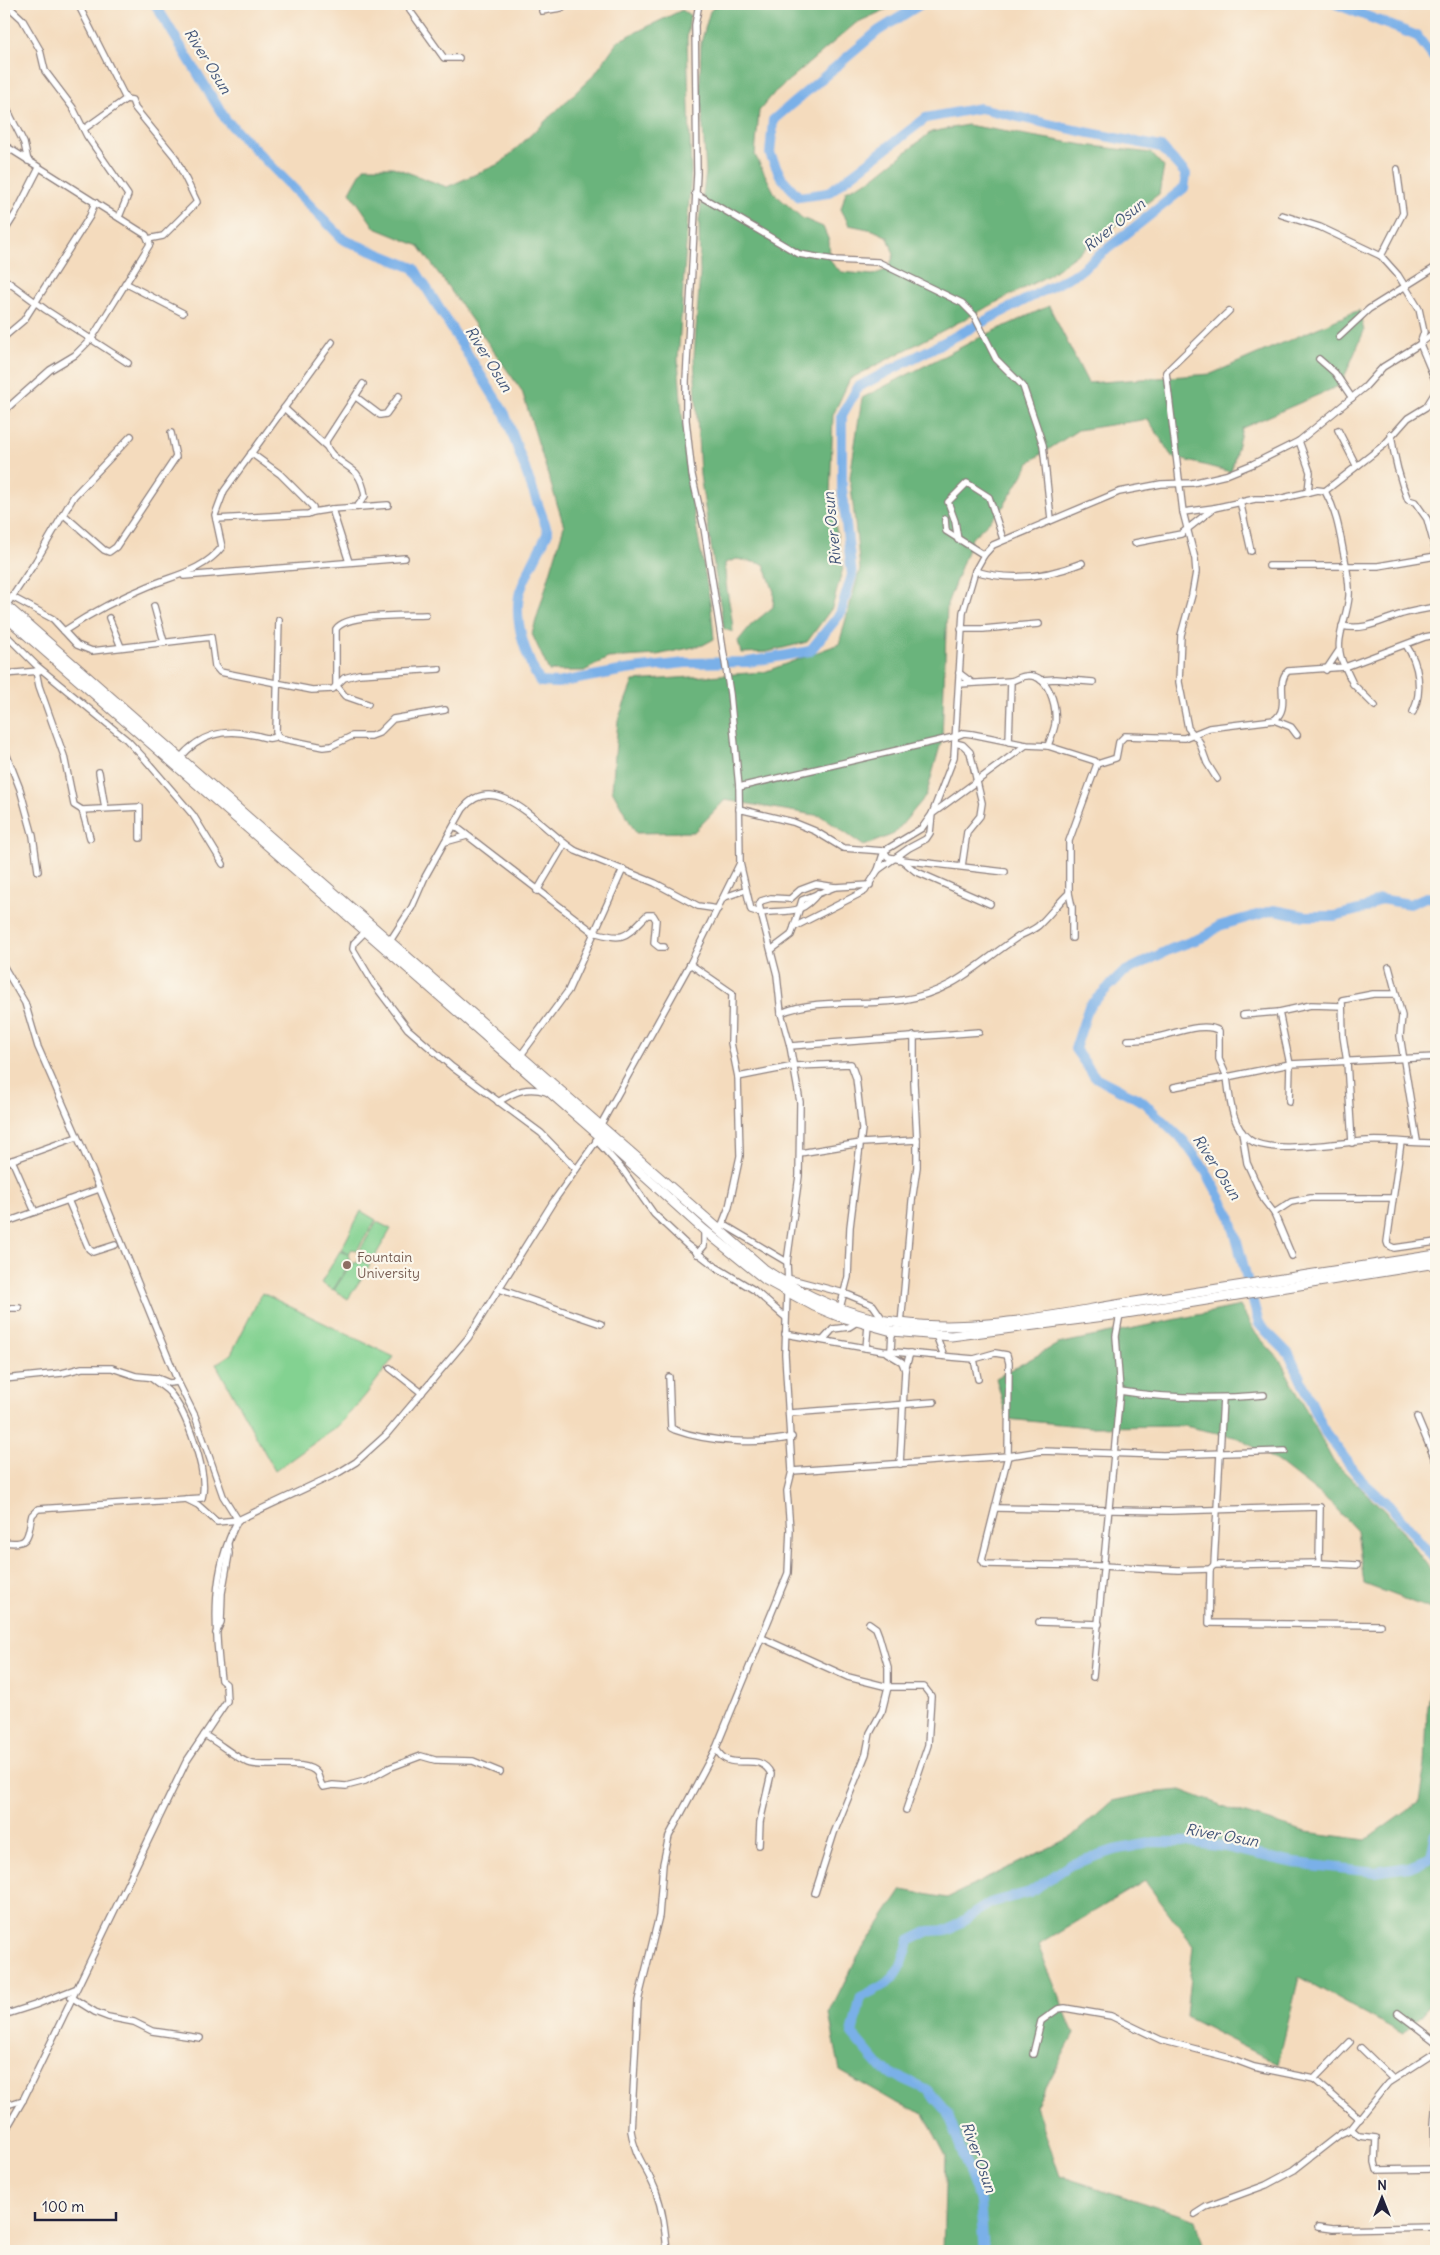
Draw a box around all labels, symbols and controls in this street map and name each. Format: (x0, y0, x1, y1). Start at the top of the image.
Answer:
water label: River Osun (180, 25, 236, 98)
water label: River Osun (1079, 194, 1149, 256)
water label: River Osun (461, 323, 517, 396)
water label: River Osun (819, 491, 845, 567)
water label: River Osun (1189, 1131, 1245, 1203)
place label: Fountain University (357, 1248, 420, 1282)
marker: Fountain University (341, 1259, 353, 1271)
water label: River Osun (1184, 1819, 1260, 1851)
water label: River Osun (957, 2119, 1001, 2195)
north arrow (1358, 2172, 1408, 2222)
text: N (1377, 2176, 1387, 2194)
scale bar (35, 2190, 116, 2222)
text: 100 m (42, 2197, 84, 2216)

